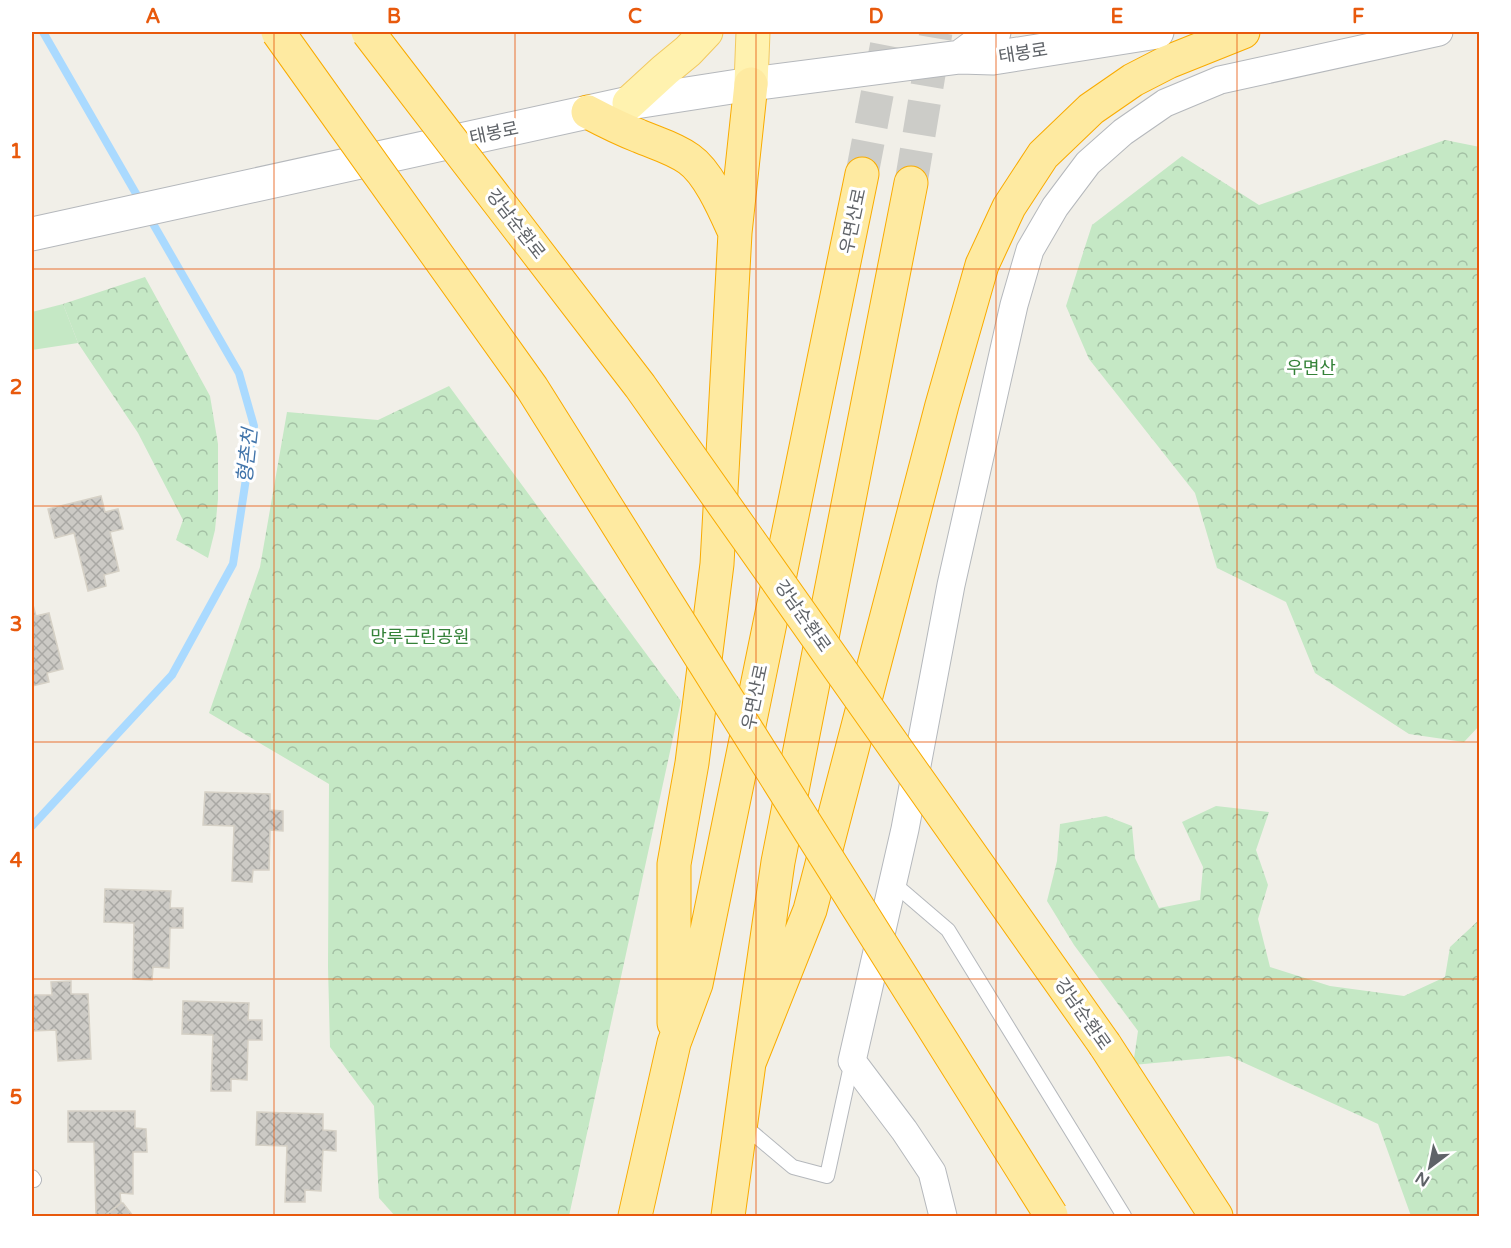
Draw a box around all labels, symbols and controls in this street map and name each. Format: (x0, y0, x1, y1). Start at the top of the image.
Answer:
text: A (146, 5, 161, 29)
text: B (387, 5, 401, 29)
text: C (628, 5, 642, 29)
text: D (868, 5, 884, 29)
text: E (1111, 5, 1124, 29)
text: F (1352, 5, 1364, 29)
street label: 태봉로 (997, 38, 1049, 68)
street label: 태봉로 (467, 117, 521, 149)
text: 1 (10, 140, 22, 164)
street label: 강남순환로 (482, 185, 550, 263)
street label: 우면산로 (835, 186, 871, 256)
park label: 우면산 (1286, 357, 1336, 379)
text: 2 (10, 376, 22, 400)
water label: 형촌천 (233, 425, 263, 485)
street label: 강남순환로 (770, 576, 836, 656)
text: 3 (10, 613, 22, 637)
park label: 망루근린공원 (370, 626, 470, 648)
street label: 우면산로 (737, 662, 773, 732)
text: 4 (10, 849, 23, 873)
street label: 강남순환로 (1050, 974, 1116, 1054)
text: 5 (10, 1086, 22, 1110)
north arrow (1400, 1137, 1460, 1197)
text: N (1412, 1167, 1433, 1191)

